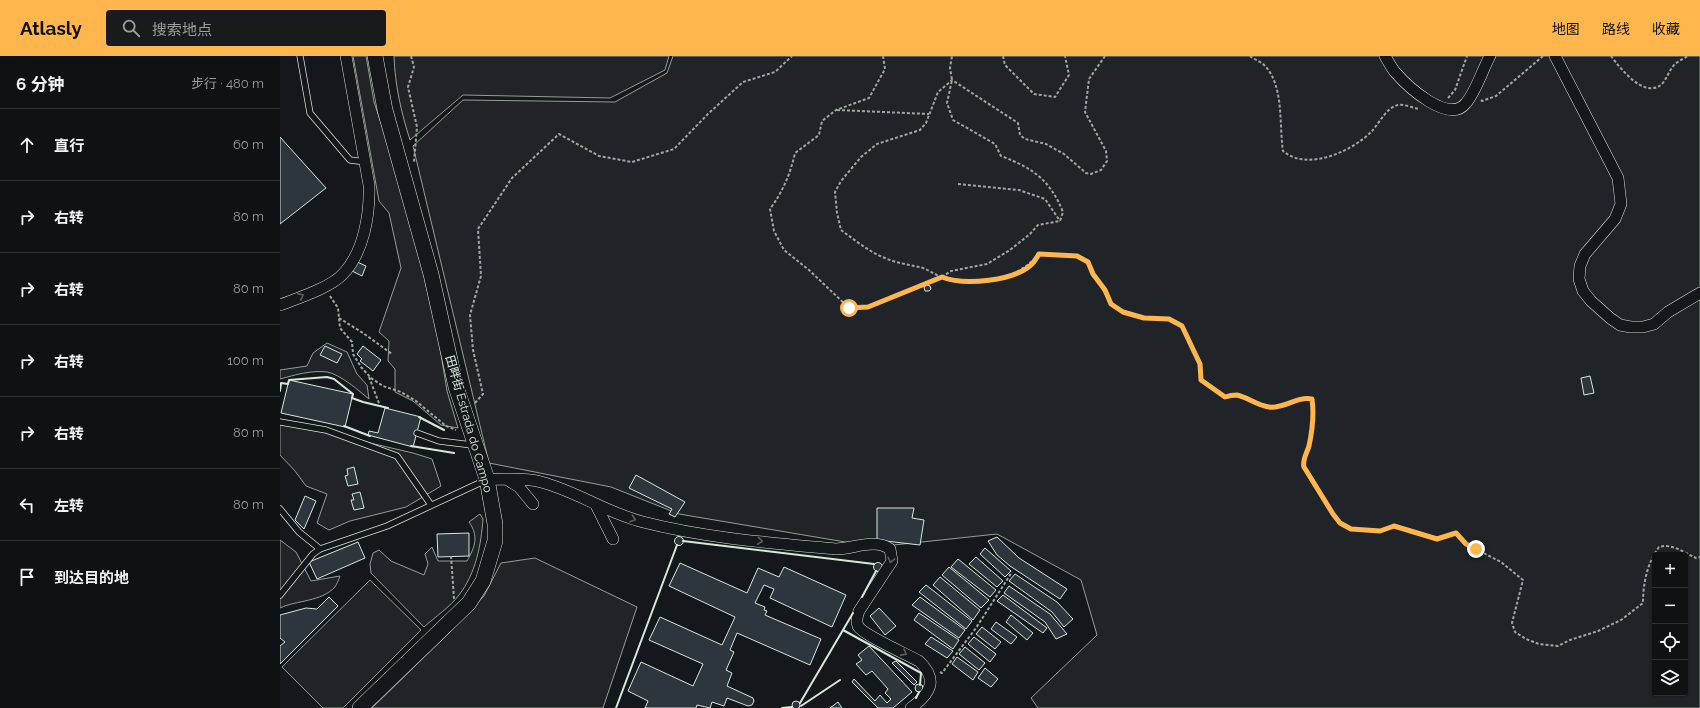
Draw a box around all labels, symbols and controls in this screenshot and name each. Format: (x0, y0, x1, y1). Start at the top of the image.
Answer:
search box (106, 10, 386, 46)
text: Atlasly (20, 17, 82, 39)
icon: search (120, 17, 142, 39)
text: 搜索地点 (152, 21, 212, 39)
text: 地图 (1552, 21, 1580, 37)
text: 路线 (1602, 21, 1630, 37)
text: 收藏 (1652, 21, 1680, 37)
text: 6 分钟 (16, 74, 64, 94)
text: 步行 · 480 m (191, 76, 264, 91)
icon: ahead (16, 134, 38, 156)
text: 直行 (54, 137, 84, 155)
text: 60 m (233, 137, 264, 152)
icon: right (16, 206, 38, 228)
text: 右转 (54, 209, 84, 227)
text: 80 m (233, 209, 264, 224)
icon: right (16, 278, 38, 300)
text: 右转 (54, 281, 84, 299)
text: 80 m (233, 281, 264, 296)
one-way arrow (297, 293, 305, 301)
route start (840, 299, 858, 317)
icon: right (16, 350, 38, 372)
text: 右转 (54, 353, 84, 371)
text: 100 m (227, 353, 264, 368)
street label: 田畔街 Estrada do Campo (443, 354, 495, 494)
icon: right (16, 422, 38, 444)
text: 右转 (54, 425, 84, 443)
text: 80 m (233, 425, 264, 440)
icon: left (16, 494, 38, 516)
text: 左转 (54, 497, 84, 515)
text: 80 m (233, 497, 264, 512)
one-way arrow (629, 514, 636, 523)
one-way arrow (757, 536, 763, 545)
route end (1467, 540, 1485, 558)
map controls (1652, 552, 1688, 696)
button: + (1652, 552, 1688, 588)
one-way arrow (887, 556, 895, 563)
icon: arrive (16, 566, 38, 588)
text: 到达目的地 (54, 569, 129, 587)
button: − (1652, 588, 1688, 624)
button: locate (1652, 624, 1688, 660)
one-way arrow (900, 648, 907, 656)
button: layers (1652, 660, 1688, 696)

